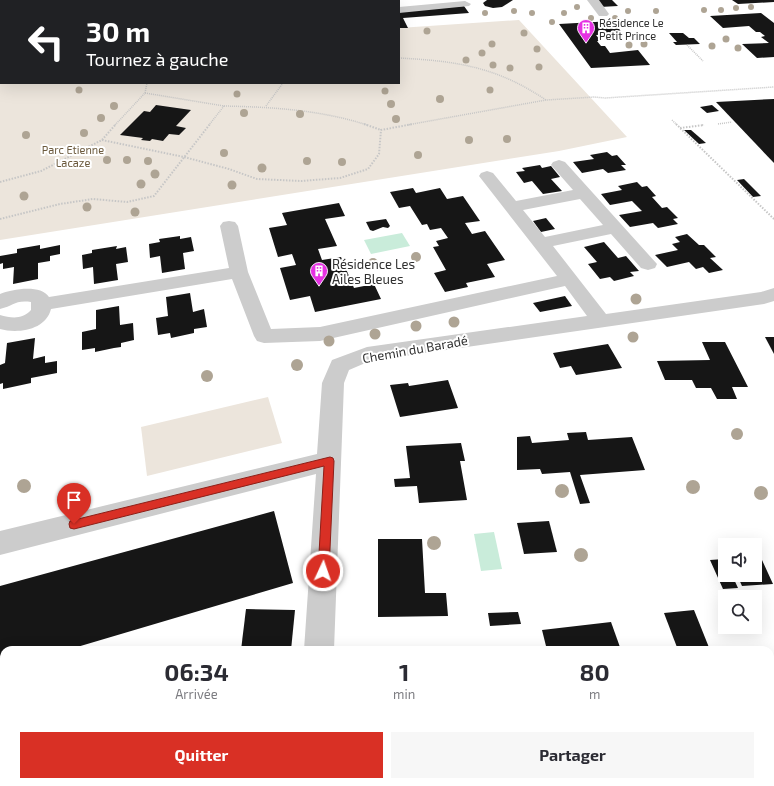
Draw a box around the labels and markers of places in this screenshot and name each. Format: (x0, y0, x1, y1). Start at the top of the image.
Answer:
place label: Résidence Le Petit Prince (599, 16, 664, 42)
building icon: Résidence Le Petit Prince (576, 18, 596, 43)
place label: Résidence Les Ailes Bleues (332, 256, 415, 287)
building icon: Résidence Les Ailes Bleues (309, 261, 329, 286)
pin (57, 483, 91, 524)

